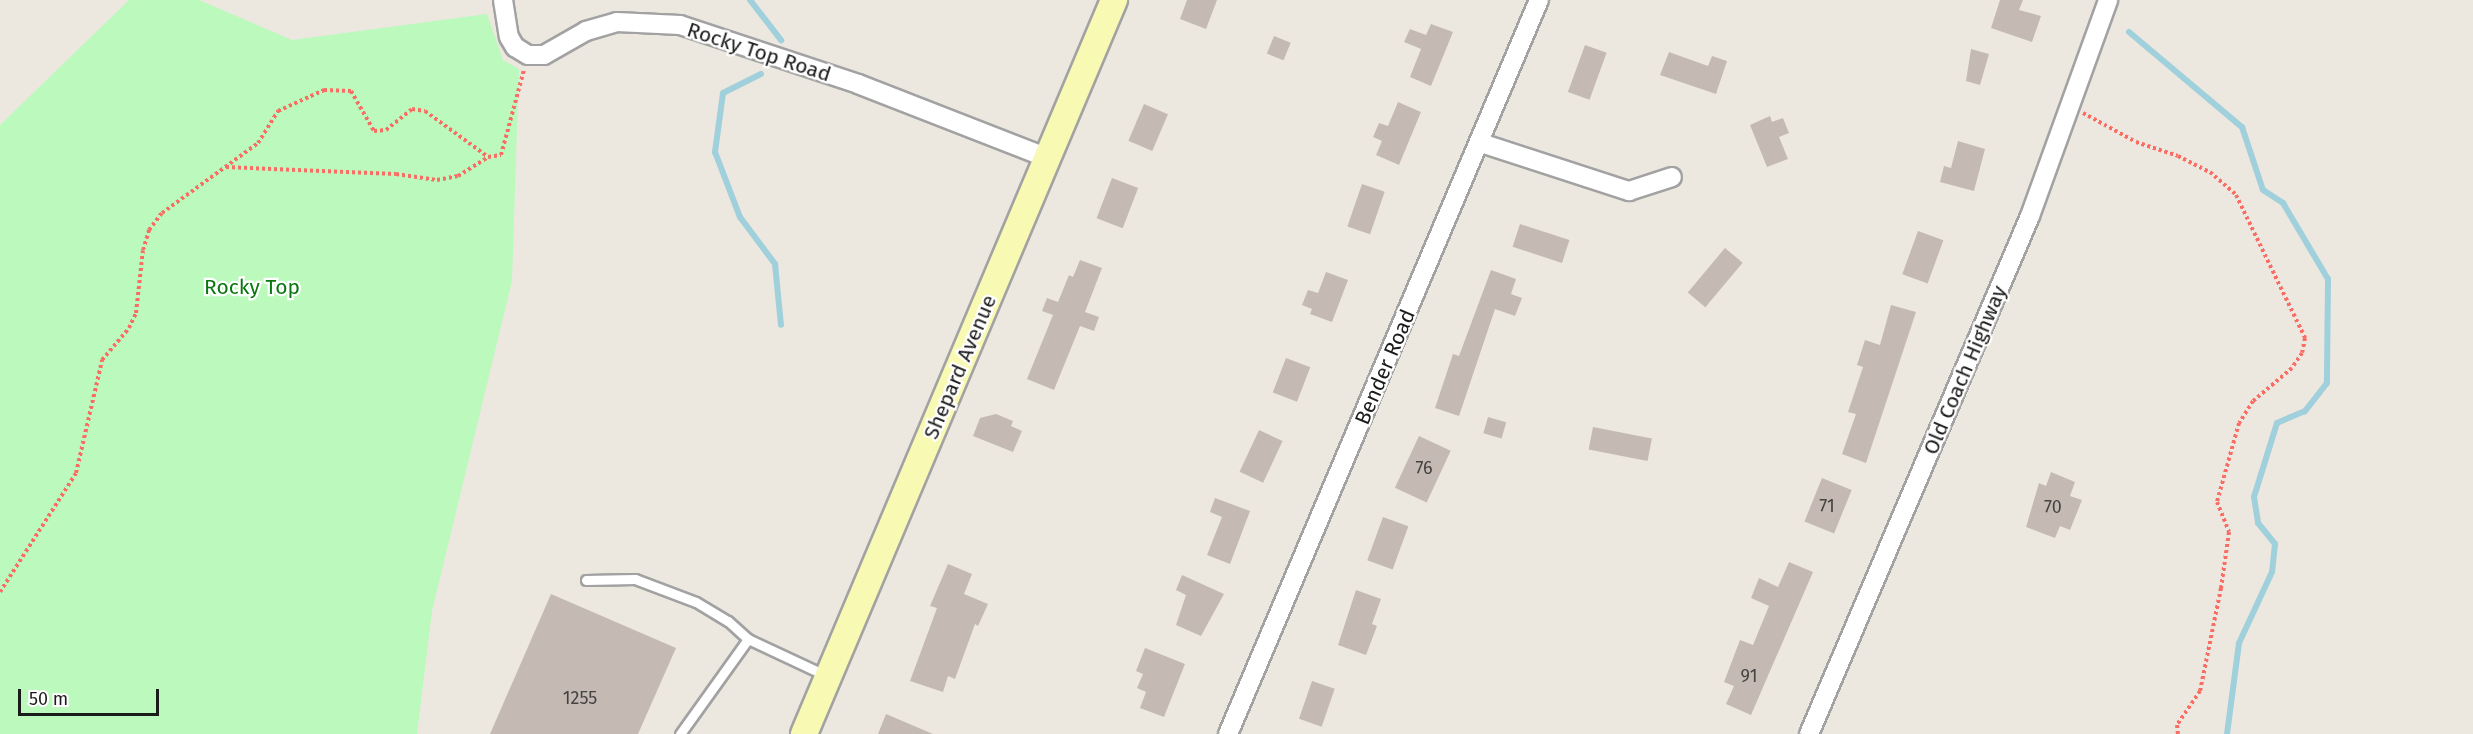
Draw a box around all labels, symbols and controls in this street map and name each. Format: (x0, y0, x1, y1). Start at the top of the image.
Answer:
street label: Rocky Top Road (684, 17, 834, 87)
park label: Rocky Top (204, 274, 300, 300)
street label: Old Coach Highway (1918, 282, 2012, 458)
street label: Shepard Avenue (918, 291, 1002, 443)
street label: Bender Road (1349, 306, 1421, 428)
house number: 76 (1415, 457, 1433, 479)
house number: 71 (1819, 495, 1835, 517)
house number: 70 (2044, 496, 2062, 518)
house number: 91 (1741, 665, 1757, 687)
scale bar (21, 677, 162, 715)
house number: 1255 (563, 687, 597, 709)
text: 50 m (29, 688, 68, 710)

